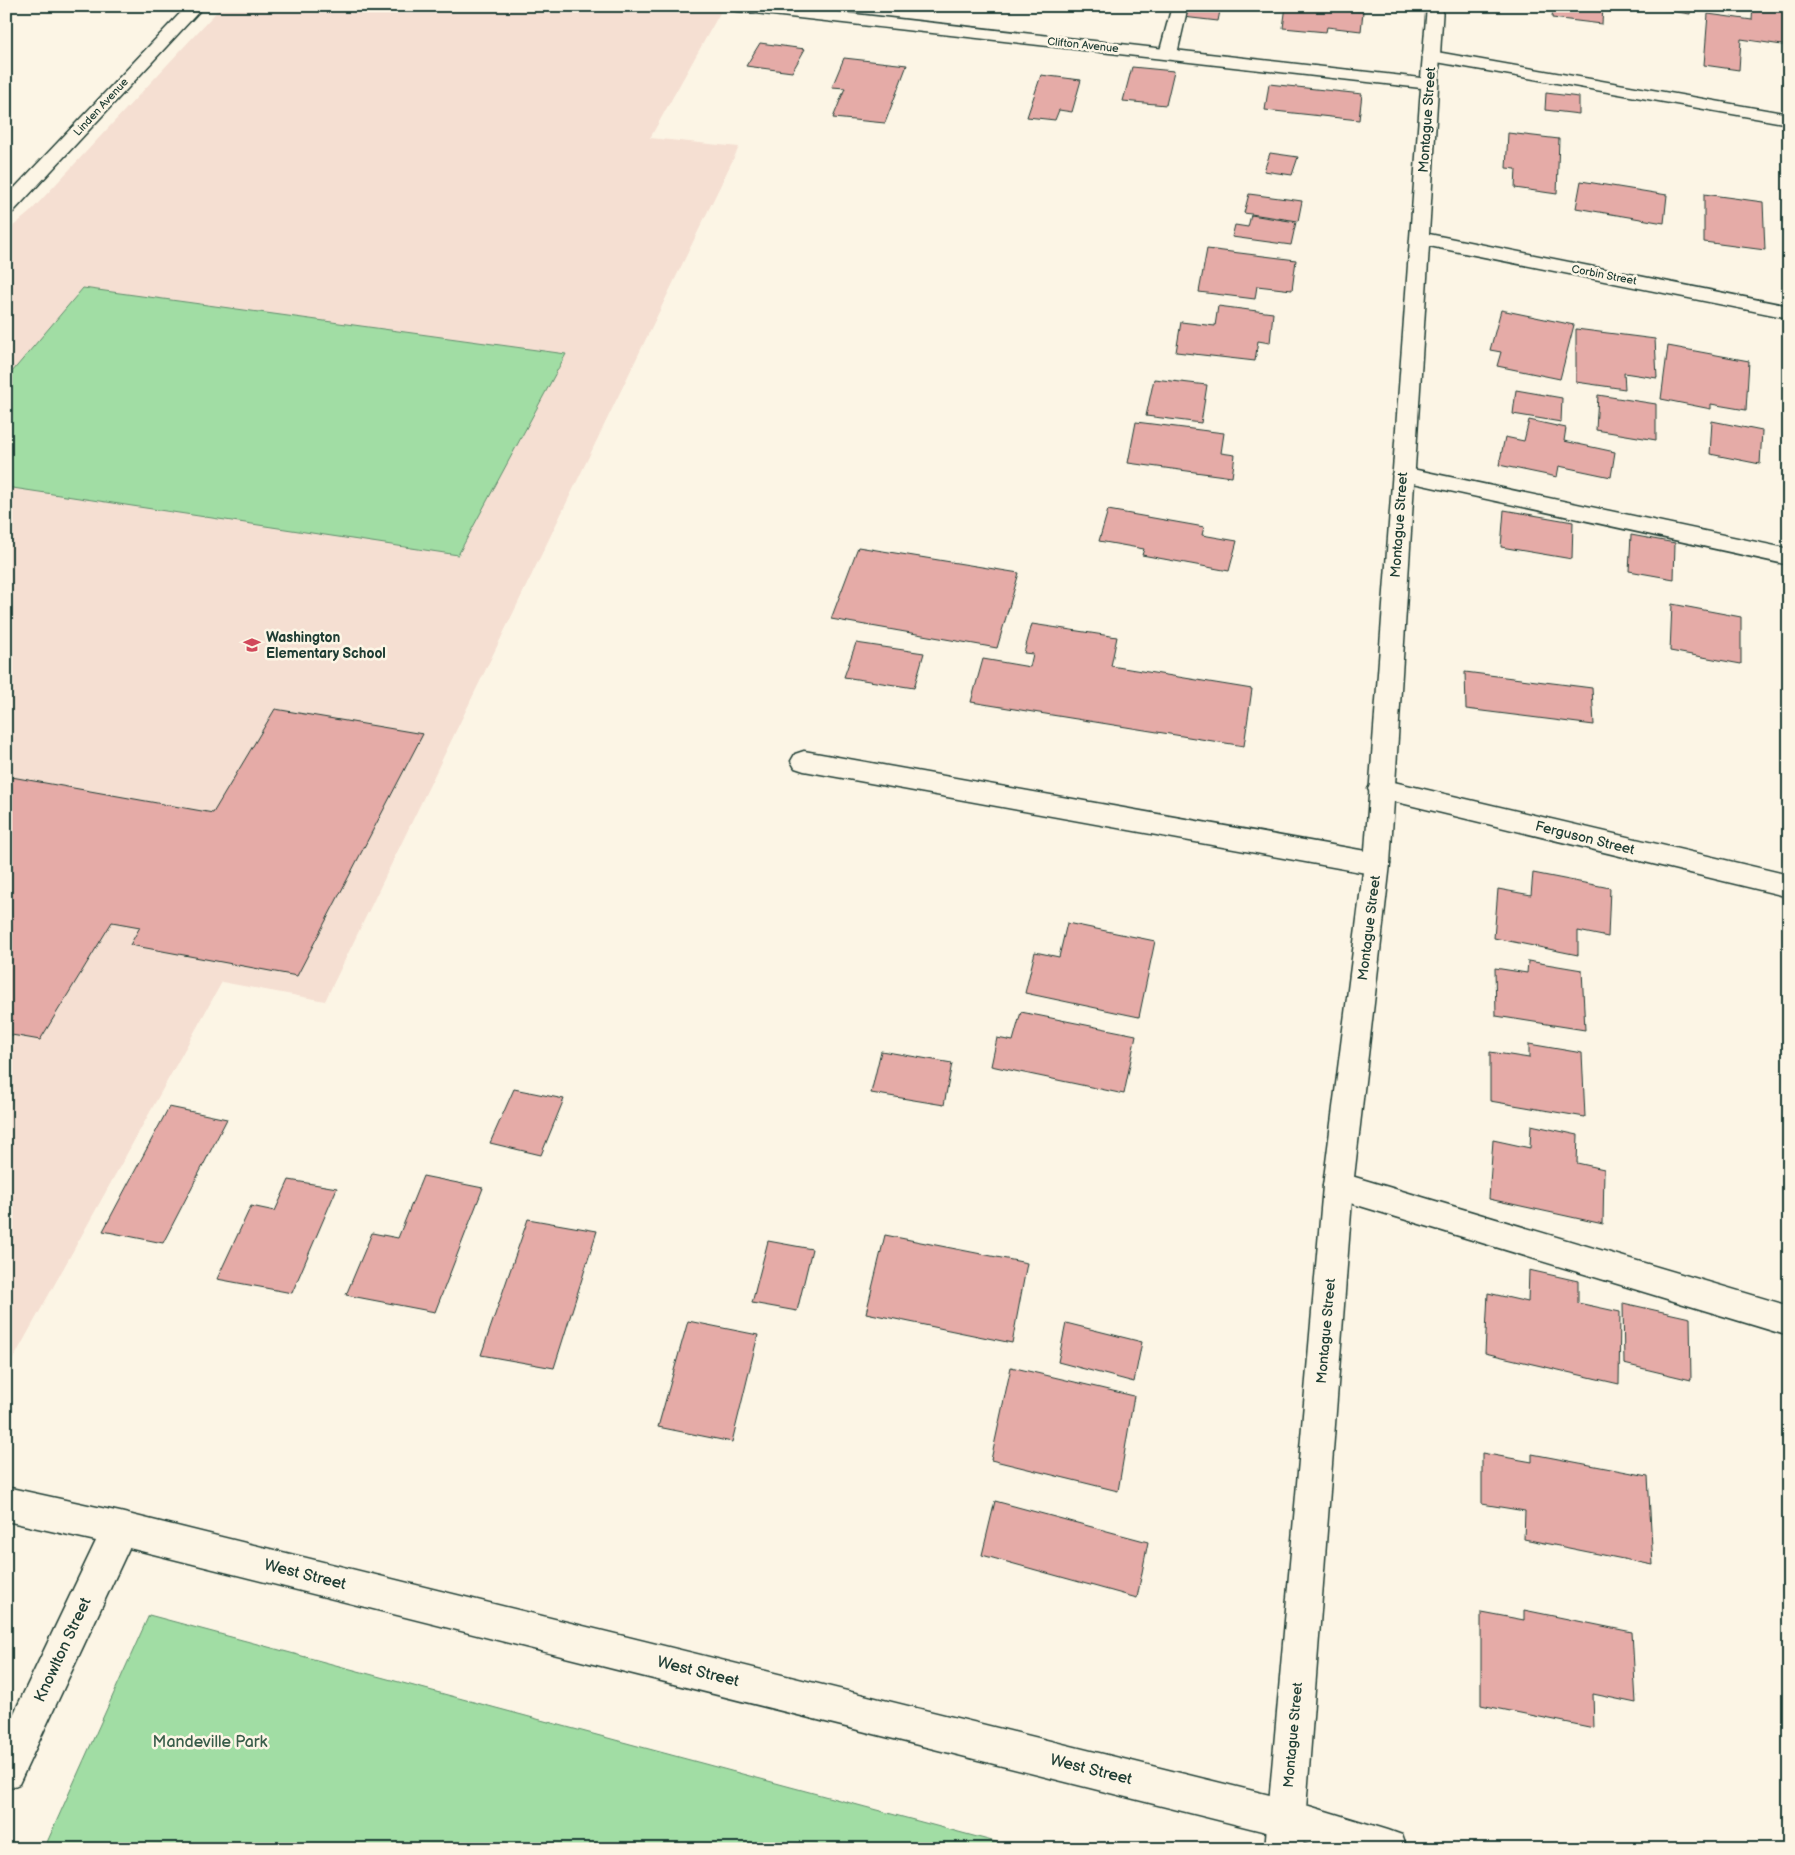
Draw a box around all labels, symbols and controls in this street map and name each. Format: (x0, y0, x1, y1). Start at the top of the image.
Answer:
street label: Clifton Avenue (1047, 35, 1120, 55)
street label: Montague Street (1415, 66, 1439, 173)
street label: Linden Avenue (71, 75, 131, 139)
street label: Corbin Street (1570, 262, 1638, 288)
street label: Montague Street (1387, 471, 1411, 578)
place label: Washington Elementary School (266, 629, 386, 662)
school or university icon: Washington Elementary School (242, 635, 262, 655)
street label: Ferguson Street (1534, 817, 1637, 859)
street label: Montague Street (1354, 874, 1384, 982)
street label: Montague Street (1313, 1277, 1339, 1384)
street label: West Street (262, 1556, 348, 1594)
street label: Knowlton Street (30, 1595, 96, 1705)
street label: West Street (655, 1653, 741, 1691)
street label: Montague Street (1280, 1681, 1306, 1788)
park label: Mandeville Park (153, 1733, 268, 1752)
street label: West Street (1048, 1751, 1134, 1789)

